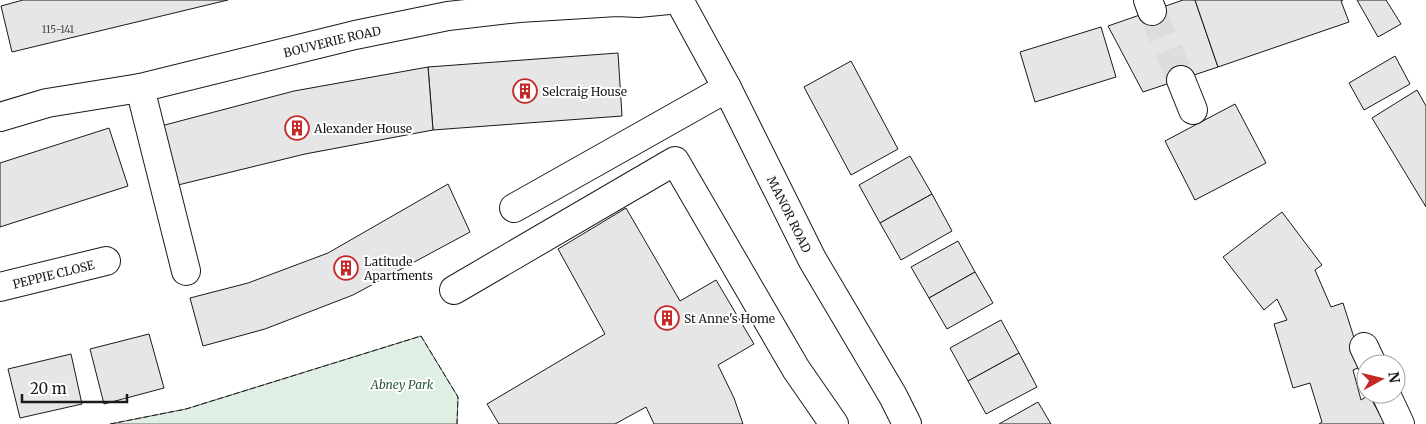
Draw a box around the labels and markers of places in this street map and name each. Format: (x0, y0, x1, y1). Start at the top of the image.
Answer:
building icon: Selcraig House (512, 78, 538, 104)
place label: Selcraig House (542, 84, 627, 99)
building icon: Alexander House (284, 115, 310, 141)
place label: Alexander House (313, 121, 412, 136)
place label: Latitude Apartments (363, 254, 433, 283)
building icon: Latitude Apartments (333, 255, 359, 281)
building icon: St Anne's Home (654, 305, 680, 331)
place label: St Anne's Home (684, 311, 775, 326)

